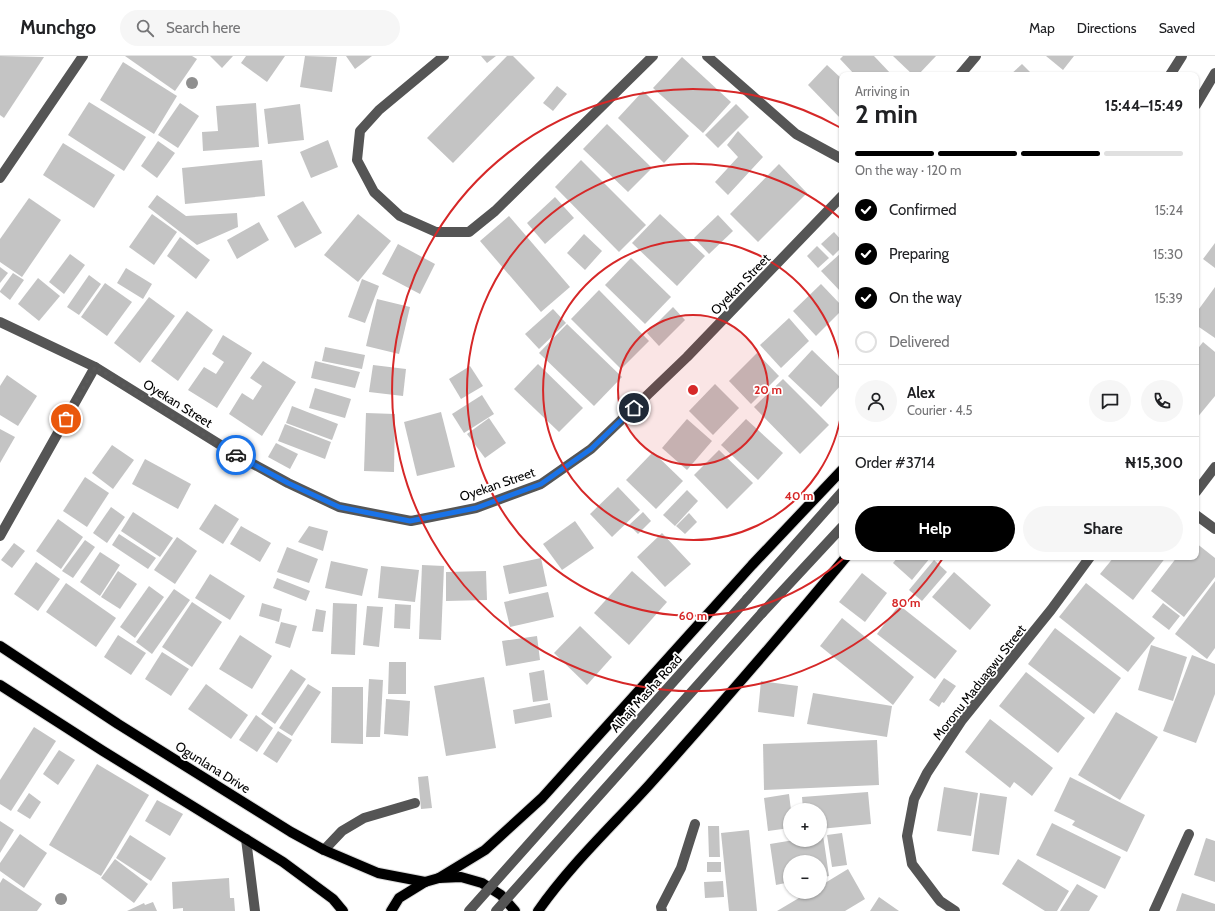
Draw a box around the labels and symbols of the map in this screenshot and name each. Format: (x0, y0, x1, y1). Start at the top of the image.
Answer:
street label: Oyekan Street (707, 250, 774, 318)
street label: Oyekan Street (140, 375, 216, 431)
text: 20 m (754, 382, 782, 397)
centre of rings (686, 383, 700, 397)
pin (617, 391, 651, 425)
pin (49, 402, 83, 436)
courier (216, 435, 256, 475)
street label: Oyekan Street (457, 463, 537, 504)
text: 40 m (784, 488, 814, 503)
text: 80 m (892, 595, 920, 610)
text: 60 m (679, 608, 707, 623)
street label: Moronu Maduagwu Street (929, 621, 1029, 743)
street label: Alhaji Masha Road (607, 651, 686, 736)
street label: Ogunlana Drive (173, 738, 254, 797)

